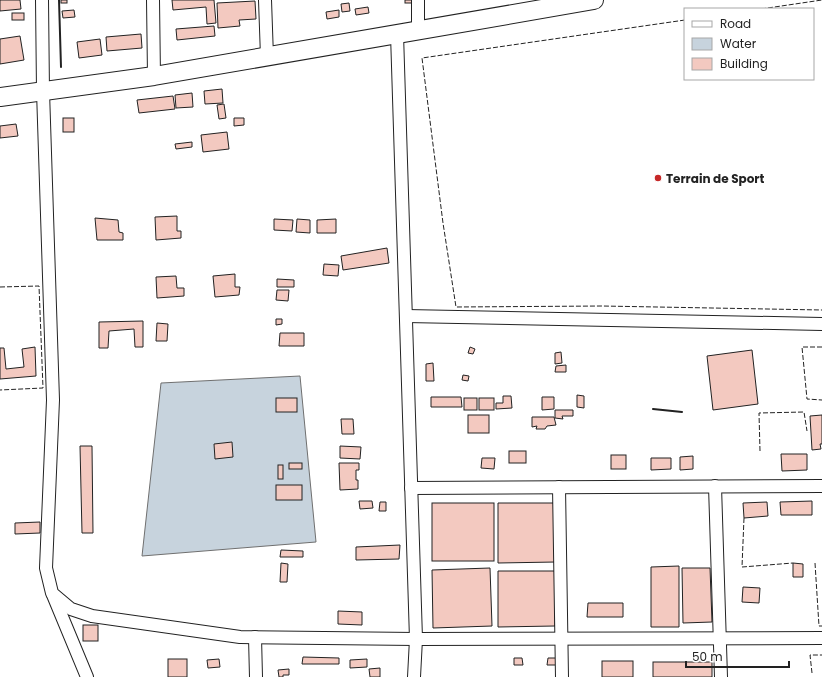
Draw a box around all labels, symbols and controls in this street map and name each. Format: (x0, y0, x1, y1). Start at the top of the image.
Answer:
legend (684, 8, 814, 80)
text: Road (720, 15, 751, 32)
text: Water (720, 35, 757, 52)
text: Building (720, 55, 768, 72)
place label: Terrain de Sport (666, 170, 764, 187)
marker: Terrain de Sport (653, 173, 663, 183)
scale bar (686, 643, 789, 669)
text: 50 m (692, 648, 723, 665)

